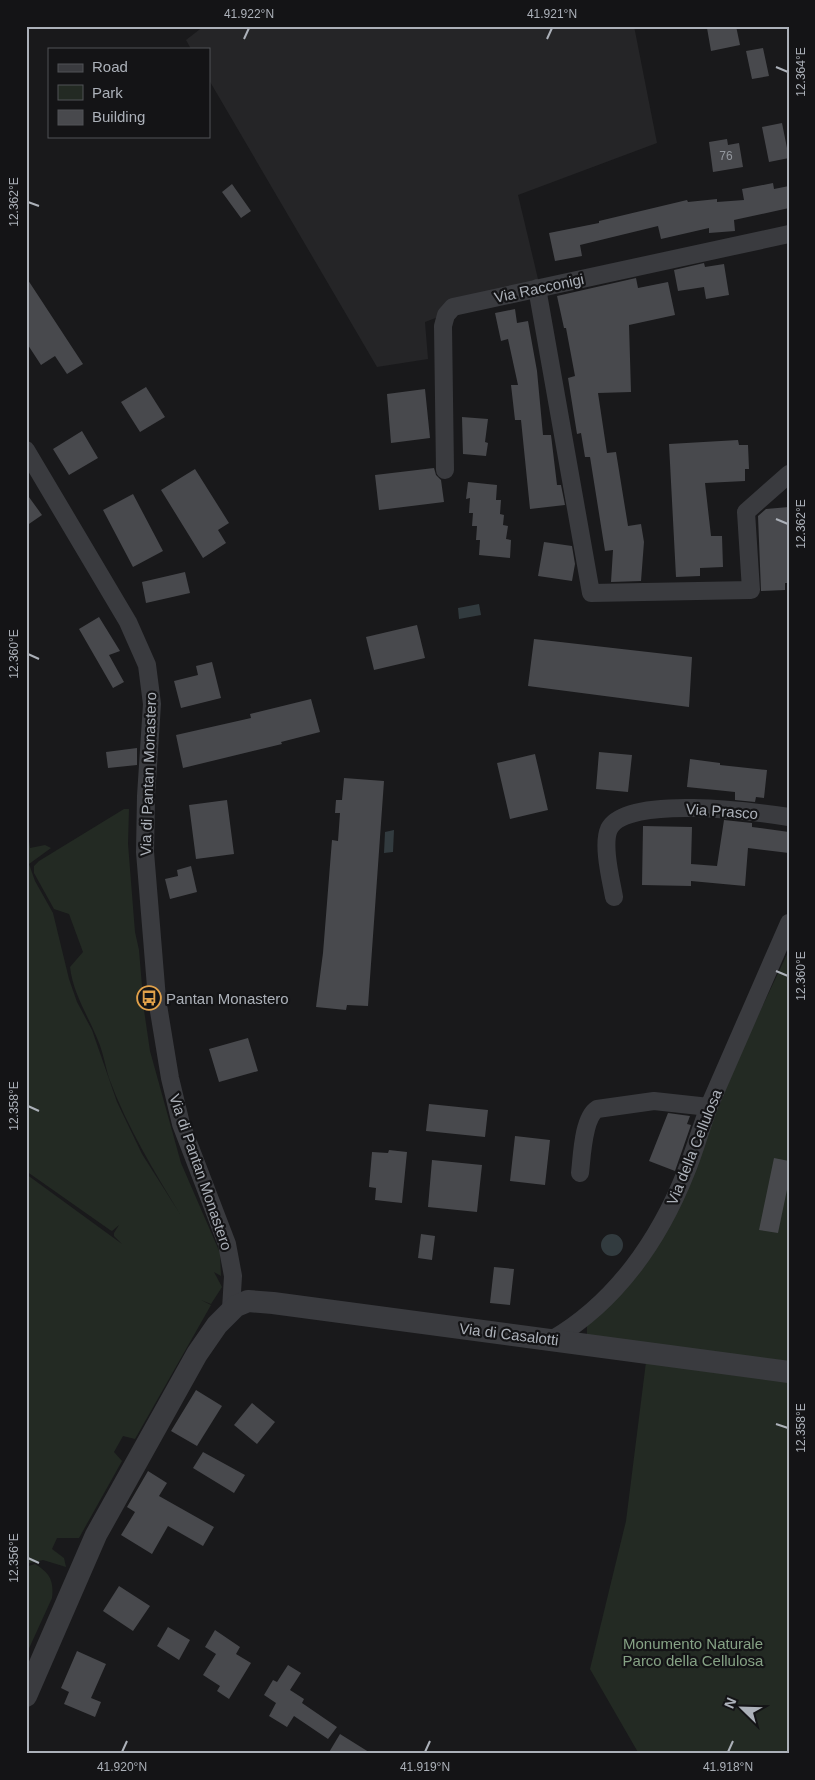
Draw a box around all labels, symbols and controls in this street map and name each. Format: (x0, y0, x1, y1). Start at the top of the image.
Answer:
text: 41.922°N (224, 7, 274, 21)
text: 41.921°N (527, 7, 577, 21)
text: 12.364°E (794, 47, 808, 97)
legend (48, 48, 210, 138)
text: Road (92, 58, 128, 75)
text: Park (92, 84, 123, 101)
text: Building (92, 108, 145, 125)
house number: 76 (719, 149, 733, 163)
text: 12.362°E (7, 177, 21, 227)
street label: Via Racconigi (493, 270, 585, 306)
text: 12.362°E (794, 499, 808, 549)
text: 12.360°E (7, 629, 21, 679)
street label: Via di Pantan Monastero (137, 692, 159, 856)
street label: Via Prasco (685, 800, 759, 822)
text: 12.360°E (794, 951, 808, 1001)
bus stop icon: Pantan Monastero (136, 985, 162, 1011)
place label: Pantan Monastero (166, 990, 289, 1007)
text: 12.358°E (7, 1081, 21, 1131)
street label: Via della Cellulosa (663, 1086, 725, 1207)
street label: Via di Pantan Monastero (166, 1092, 236, 1252)
street label: Via di Casalotti (458, 1319, 560, 1349)
text: 12.358°E (794, 1403, 808, 1453)
text: 12.356°E (7, 1533, 21, 1583)
park label: Monumento Naturale Parco della Cellulosa (623, 1635, 764, 1669)
north arrow (718, 1682, 768, 1732)
text: N (721, 1695, 739, 1711)
text: 41.920°N (97, 1760, 147, 1774)
text: 41.919°N (400, 1760, 450, 1774)
text: 41.918°N (703, 1760, 753, 1774)

